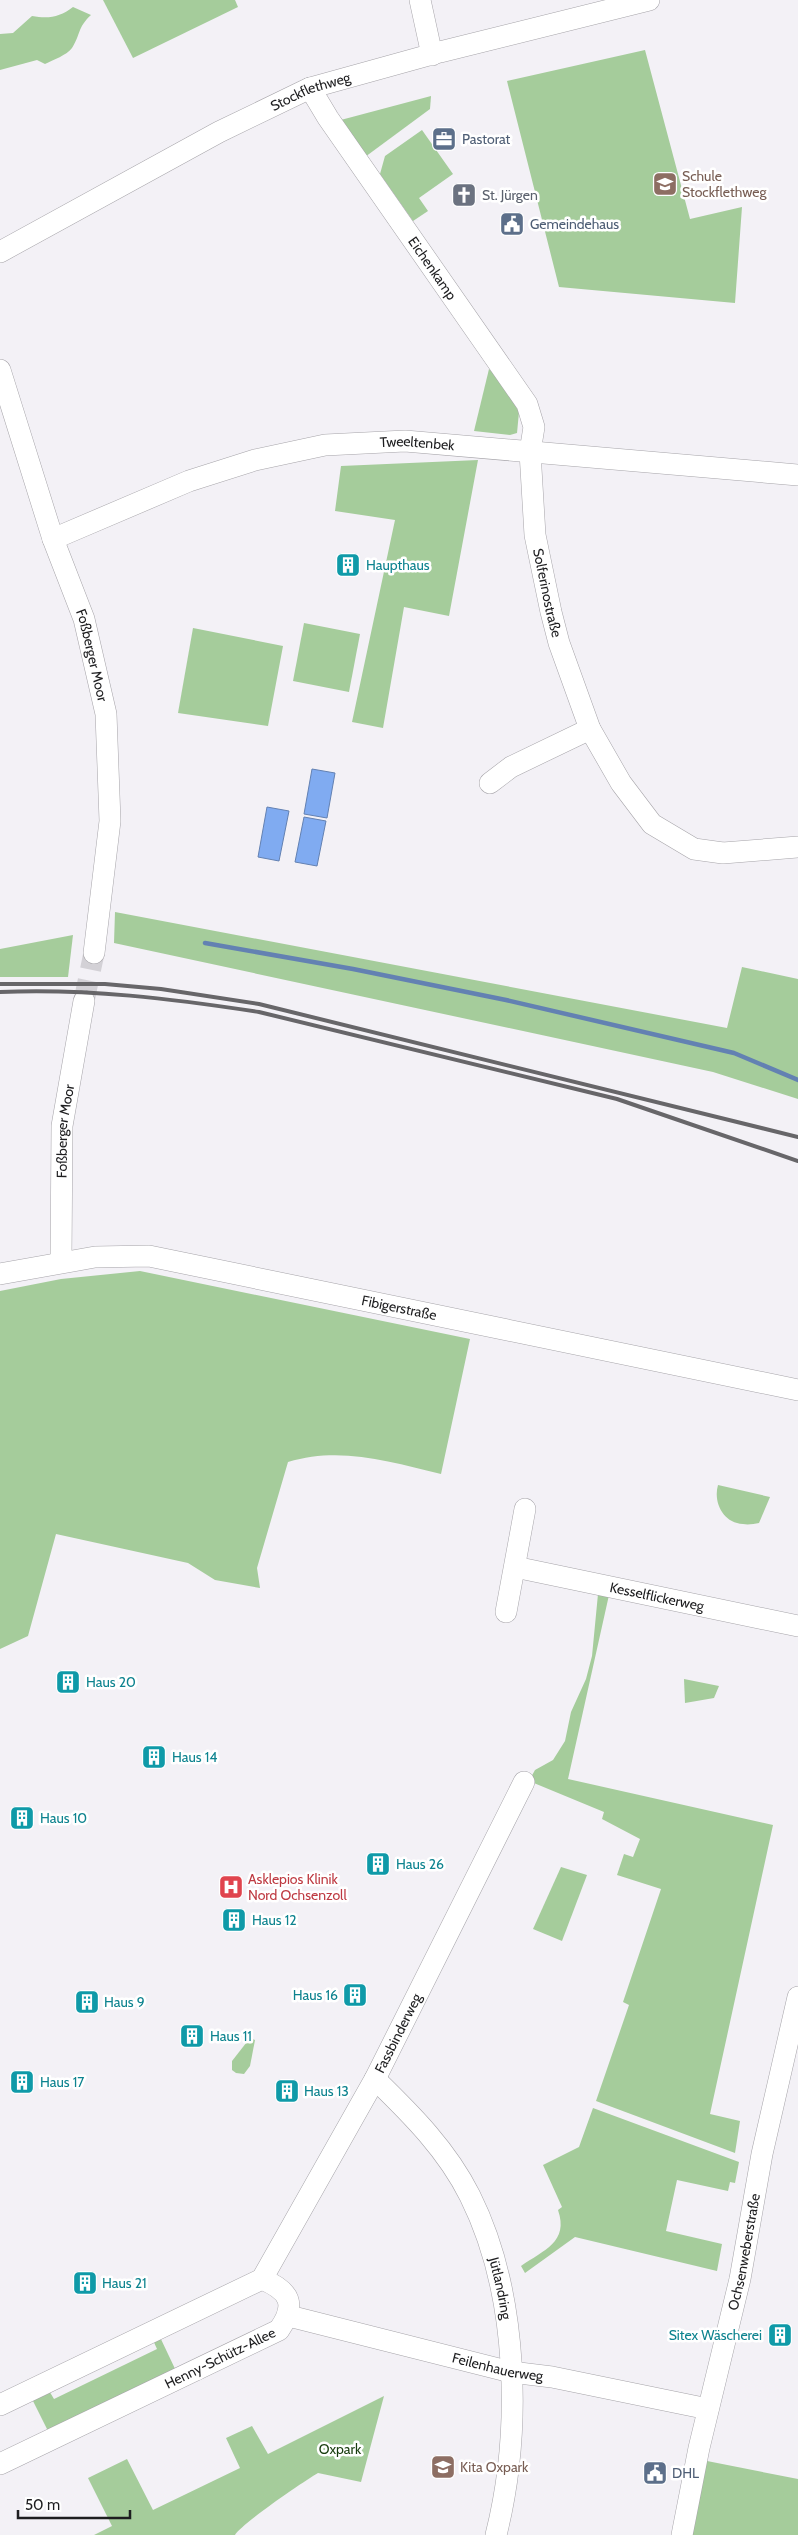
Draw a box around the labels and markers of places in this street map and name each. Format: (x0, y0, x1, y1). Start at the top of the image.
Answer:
office icon: Pastorat (431, 126, 457, 152)
place label: Pastorat (462, 130, 511, 148)
place label: Schule Stockflethweg (682, 167, 767, 201)
school or university icon: Schule Stockflethweg (652, 171, 678, 197)
church icon: St. Jürgen (451, 182, 477, 208)
place label: St. Jürgen (482, 186, 538, 204)
public building icon: Gemeindehaus (499, 211, 525, 237)
place label: Gemeindehaus (530, 215, 619, 233)
building icon: Haupthaus (335, 552, 361, 578)
place label: Haupthaus (366, 556, 430, 574)
building icon: Haus 20 (55, 1669, 81, 1695)
place label: Haus 20 (86, 1673, 136, 1691)
building icon: Haus 14 (141, 1744, 167, 1770)
place label: Haus 14 (172, 1748, 217, 1766)
building icon: Haus 10 (9, 1805, 35, 1831)
place label: Haus 10 (40, 1809, 87, 1827)
building icon: Haus 26 (365, 1851, 391, 1877)
place label: Haus 26 (396, 1855, 444, 1873)
place label: Asklepios Klinik Nord Ochsenzoll (248, 1870, 347, 1904)
hospital icon: Asklepios Klinik Nord Ochsenzoll (218, 1874, 244, 1900)
building icon: Haus 12 (221, 1907, 247, 1933)
place label: Haus 12 (252, 1911, 297, 1929)
building icon: Haus 16 (342, 1982, 368, 2008)
place label: Haus 16 (293, 1986, 338, 2004)
building icon: Haus 9 (74, 1989, 100, 2015)
place label: Haus 9 (104, 1993, 145, 2011)
building icon: Haus 11 (179, 2023, 205, 2049)
place label: Haus 11 (210, 2027, 252, 2045)
building icon: Haus 17 (9, 2069, 35, 2095)
place label: Haus 17 (40, 2073, 84, 2091)
building icon: Haus 13 (274, 2078, 300, 2104)
place label: Haus 13 (304, 2082, 349, 2100)
building icon: Haus 21 (72, 2270, 98, 2296)
place label: Haus 21 (102, 2274, 147, 2292)
building icon: Sitex Wäscherei (767, 2322, 793, 2348)
place label: Sitex Wäscherei (669, 2326, 762, 2344)
school or university icon: Kita Oxpark (430, 2454, 456, 2480)
place label: Kita Oxpark (460, 2458, 529, 2476)
public building icon: DHL (642, 2460, 668, 2486)
place label: DHL (672, 2464, 699, 2482)

